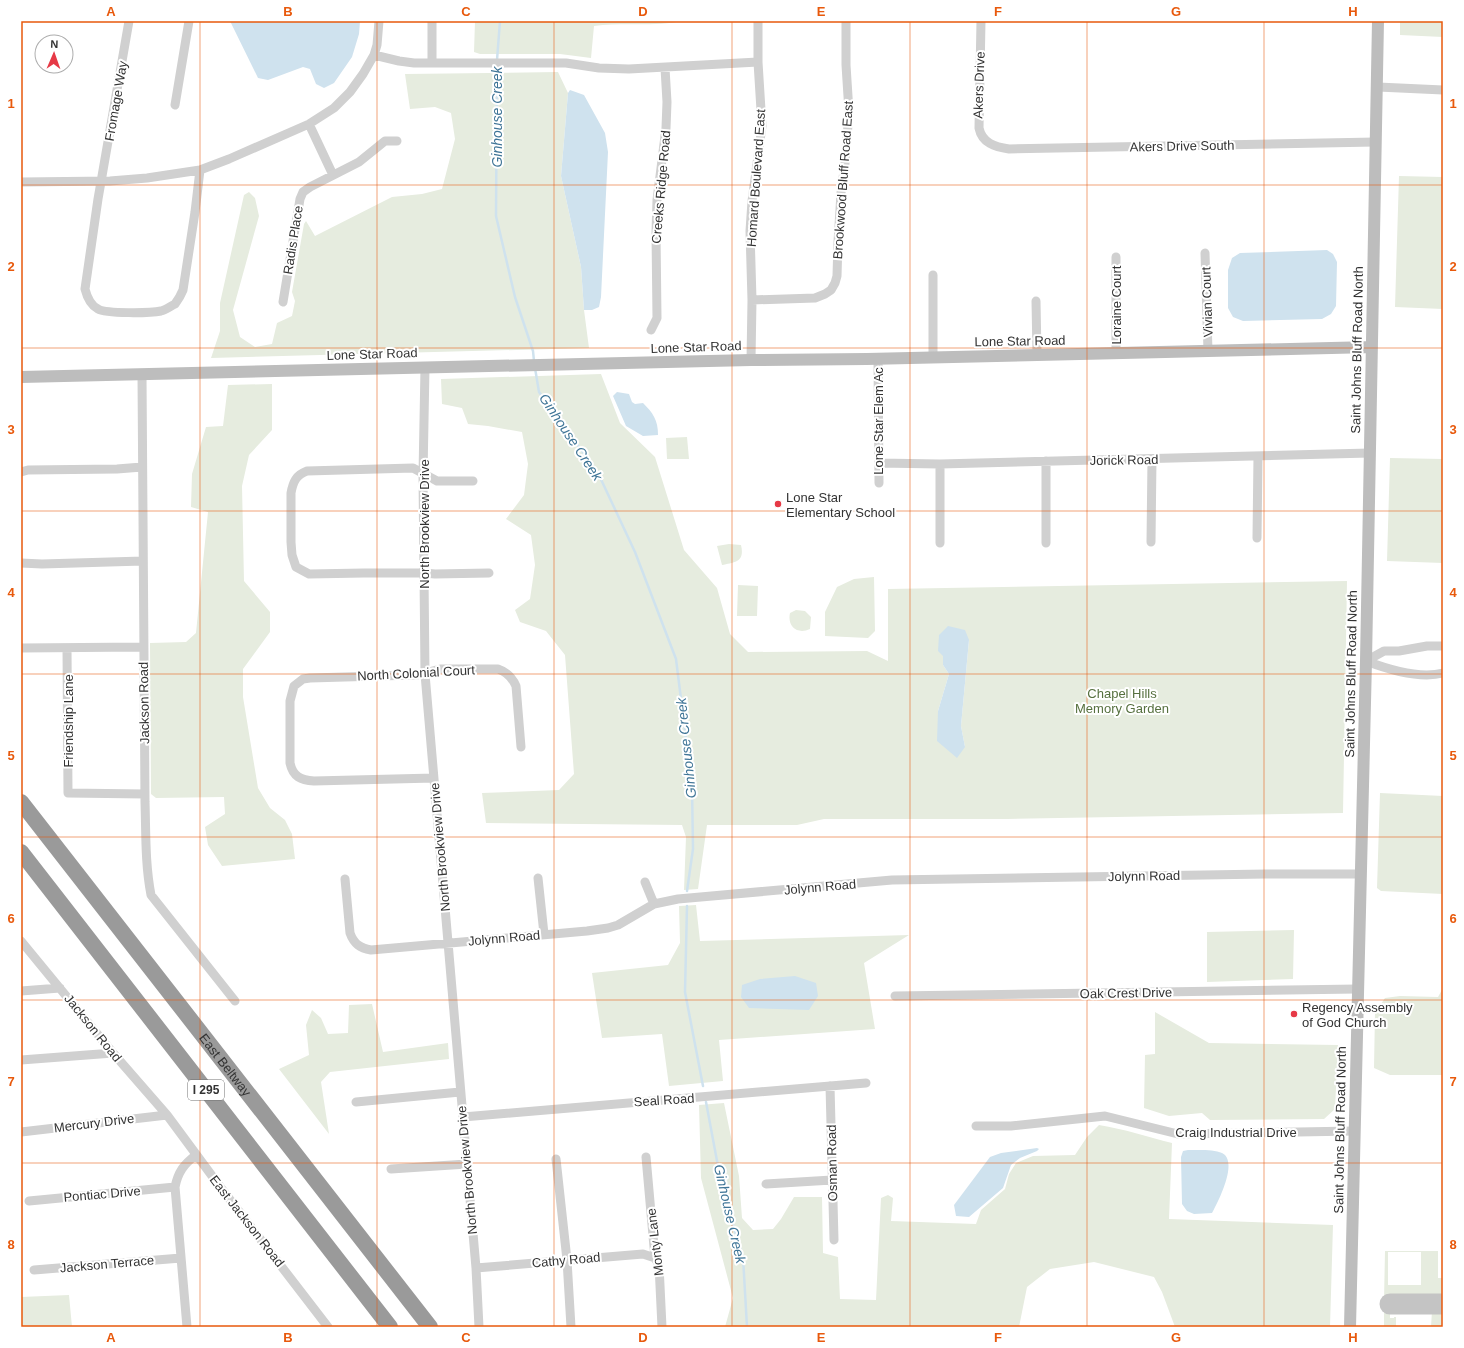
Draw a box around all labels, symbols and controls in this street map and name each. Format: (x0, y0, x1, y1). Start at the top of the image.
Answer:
text: A (106, 4, 116, 19)
text: B (283, 4, 293, 19)
text: C (461, 4, 471, 19)
text: D (638, 4, 648, 19)
text: E (817, 4, 826, 19)
text: F (994, 4, 1002, 19)
text: G (1171, 4, 1181, 19)
text: H (1348, 4, 1358, 19)
north arrow (34, 34, 74, 74)
text: N (50, 38, 59, 50)
street label: Akers Drive (970, 51, 988, 119)
street label: Fromage Way (102, 59, 131, 142)
water label: Ginhouse Creek (489, 65, 505, 168)
text: 1 (7, 96, 15, 111)
text: 1 (1449, 96, 1457, 111)
street label: Brookwood Bluff Road East (830, 100, 856, 260)
street label: Homard Boulevard East (744, 108, 768, 247)
street label: Creeks Ridge Road (649, 130, 673, 244)
street label: Akers Drive South (1129, 138, 1235, 154)
street label: Radis Place (280, 205, 306, 275)
text: 2 (7, 259, 15, 274)
text: 2 (1449, 259, 1457, 274)
street label: Loraine Court (1109, 265, 1124, 344)
street label: Vivian Court (1198, 266, 1216, 338)
street label: Saint Johns Bluff Road North (1348, 266, 1366, 434)
street label: Lone Star Road (974, 333, 1066, 349)
street label: Lone Star Road (650, 338, 742, 356)
street label: Lone Star Road (326, 345, 418, 363)
street label: Lone Star Elem Ac (871, 367, 886, 475)
water label: Ginhouse Creek (536, 391, 606, 484)
text: 3 (7, 422, 15, 437)
text: 3 (1449, 422, 1457, 437)
street label: Jorick Road (1090, 452, 1158, 468)
street label: North Brookview Drive (417, 459, 432, 589)
place label: Lone Star Elementary School (786, 490, 895, 520)
marker: Lone Star Elementary School (773, 499, 783, 509)
text: 4 (7, 585, 15, 600)
text: 4 (1449, 585, 1457, 600)
street label: Saint Johns Bluff Road North (1342, 590, 1360, 758)
street label: Jackson Road (136, 662, 152, 744)
street label: North Colonial Court (357, 662, 476, 684)
street label: Friendship Lane (61, 674, 76, 768)
park label: Chapel Hills Memory Garden (1075, 686, 1169, 716)
water label: Ginhouse Creek (673, 696, 699, 799)
text: 5 (7, 748, 15, 763)
text: 5 (1449, 748, 1457, 763)
street label: North Brookview Drive (427, 782, 453, 912)
street label: Jolynn Road (1108, 868, 1180, 884)
street label: Jolynn Road (783, 876, 857, 898)
text: 6 (7, 911, 15, 926)
text: 6 (1449, 911, 1457, 926)
street label: Jolynn Road (467, 927, 541, 949)
street label: Oak Crest Drive (1080, 985, 1172, 1001)
street label: Jackson Road (61, 991, 125, 1065)
place label: Regency Assembly of God Church (1302, 1000, 1413, 1030)
marker: Regency Assembly of God Church (1289, 1009, 1299, 1019)
street label: East Beltway (197, 1030, 255, 1099)
street label: Saint Johns Bluff Road North (1331, 1046, 1349, 1214)
text: 7 (7, 1074, 15, 1089)
text: 7 (1449, 1074, 1457, 1089)
road number: I 295 (188, 1080, 224, 1100)
street label: Seal Road (633, 1090, 695, 1110)
street label: North Brookview Drive (454, 1105, 480, 1235)
street label: Mercury Drive (53, 1111, 135, 1135)
street label: Osman Road (824, 1125, 840, 1201)
street label: Craig Industrial Drive (1175, 1125, 1297, 1140)
water label: Ginhouse Creek (711, 1163, 749, 1266)
street label: East Jackson Road (207, 1172, 287, 1270)
street label: Pontiac Drive (63, 1183, 141, 1205)
street label: Monty Lane (643, 1207, 667, 1277)
text: 8 (7, 1237, 15, 1252)
text: 8 (1449, 1237, 1457, 1252)
street label: Cathy Road (531, 1250, 601, 1270)
street label: Jackson Terrace (59, 1252, 155, 1276)
text: A (106, 1330, 116, 1345)
text: B (283, 1330, 293, 1345)
text: C (461, 1330, 471, 1345)
text: D (638, 1330, 648, 1345)
text: E (817, 1330, 826, 1345)
text: F (994, 1330, 1002, 1345)
text: G (1171, 1330, 1181, 1345)
text: H (1348, 1330, 1358, 1345)

